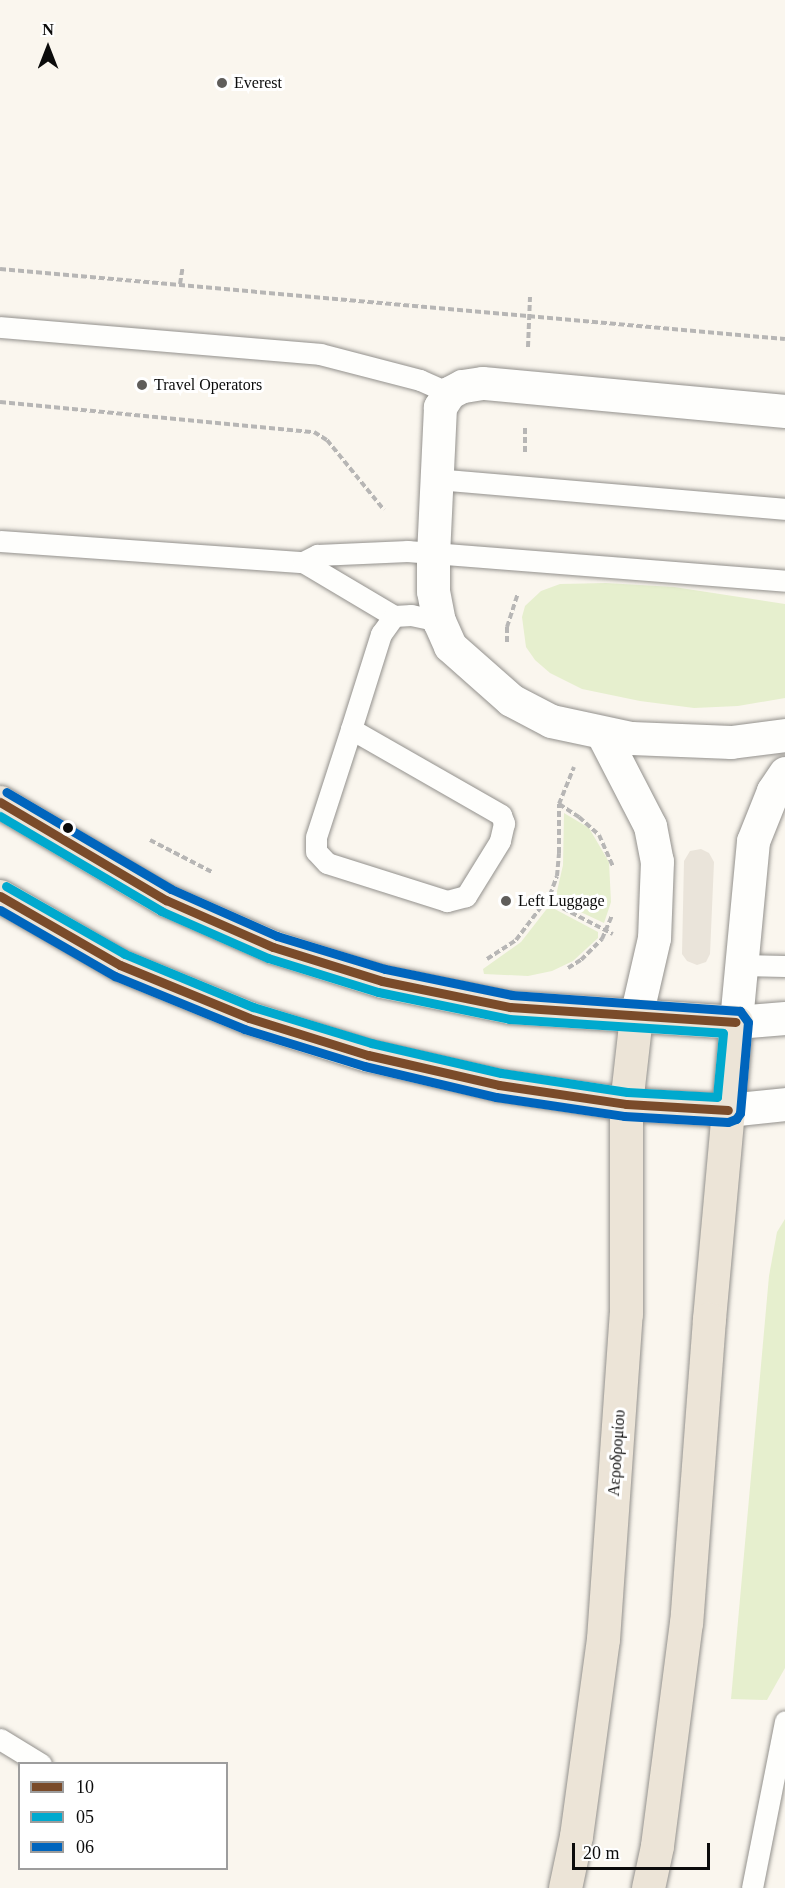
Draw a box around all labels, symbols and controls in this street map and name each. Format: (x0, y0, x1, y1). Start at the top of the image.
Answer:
north arrow (18, 18, 78, 78)
text: N (42, 21, 54, 38)
place label: Everest (234, 73, 282, 93)
marker: Everest (215, 76, 229, 90)
place label: Travel Operators (154, 375, 262, 395)
marker: Travel Operators (135, 378, 149, 392)
unlabelled marker (62, 822, 74, 834)
place label: Left Luggage (518, 891, 605, 911)
marker: Left Luggage (499, 894, 513, 908)
street label: Αεροδρομίου (604, 1409, 630, 1497)
legend (18, 1762, 228, 1870)
text: 10 (76, 1777, 94, 1797)
text: 05 (76, 1807, 94, 1827)
scale bar (575, 1831, 713, 1869)
text: 06 (76, 1837, 94, 1857)
text: 20 m (583, 1843, 620, 1863)

